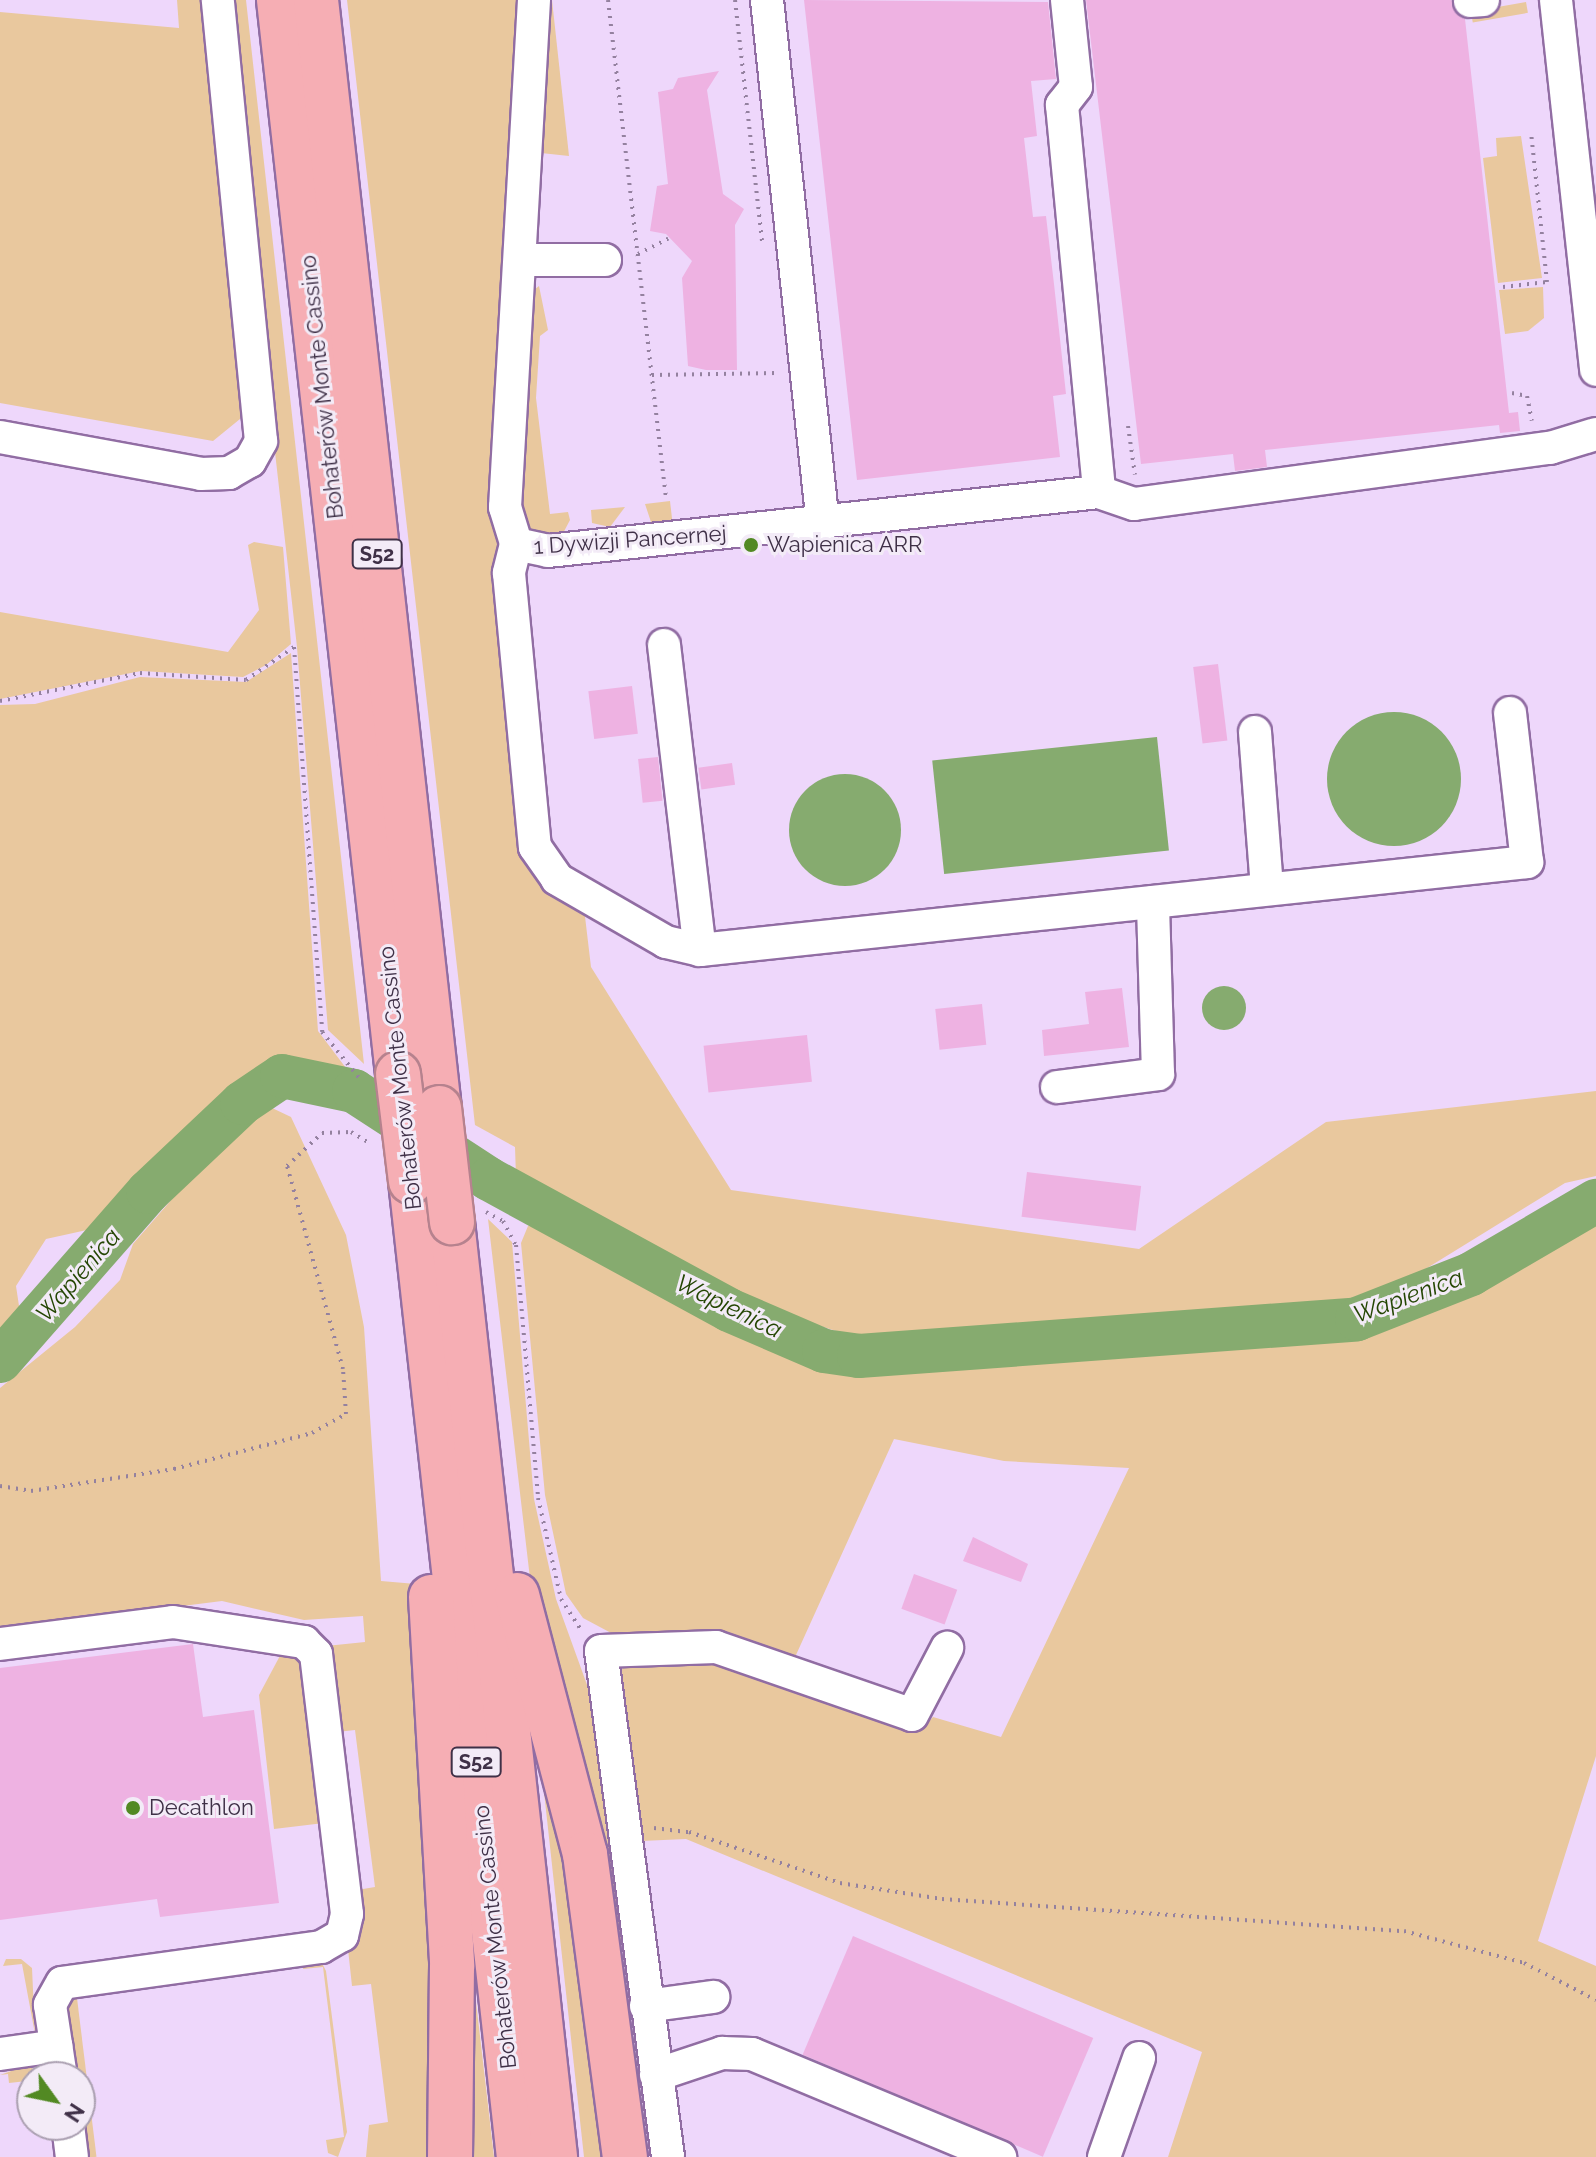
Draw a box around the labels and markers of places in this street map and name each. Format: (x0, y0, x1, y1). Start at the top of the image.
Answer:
place label: Wapienica ARR (767, 532, 923, 558)
marker: Wapienica ARR (742, 536, 760, 554)
place label: Decathlon (149, 1795, 254, 1821)
marker: Decathlon (124, 1799, 142, 1817)

